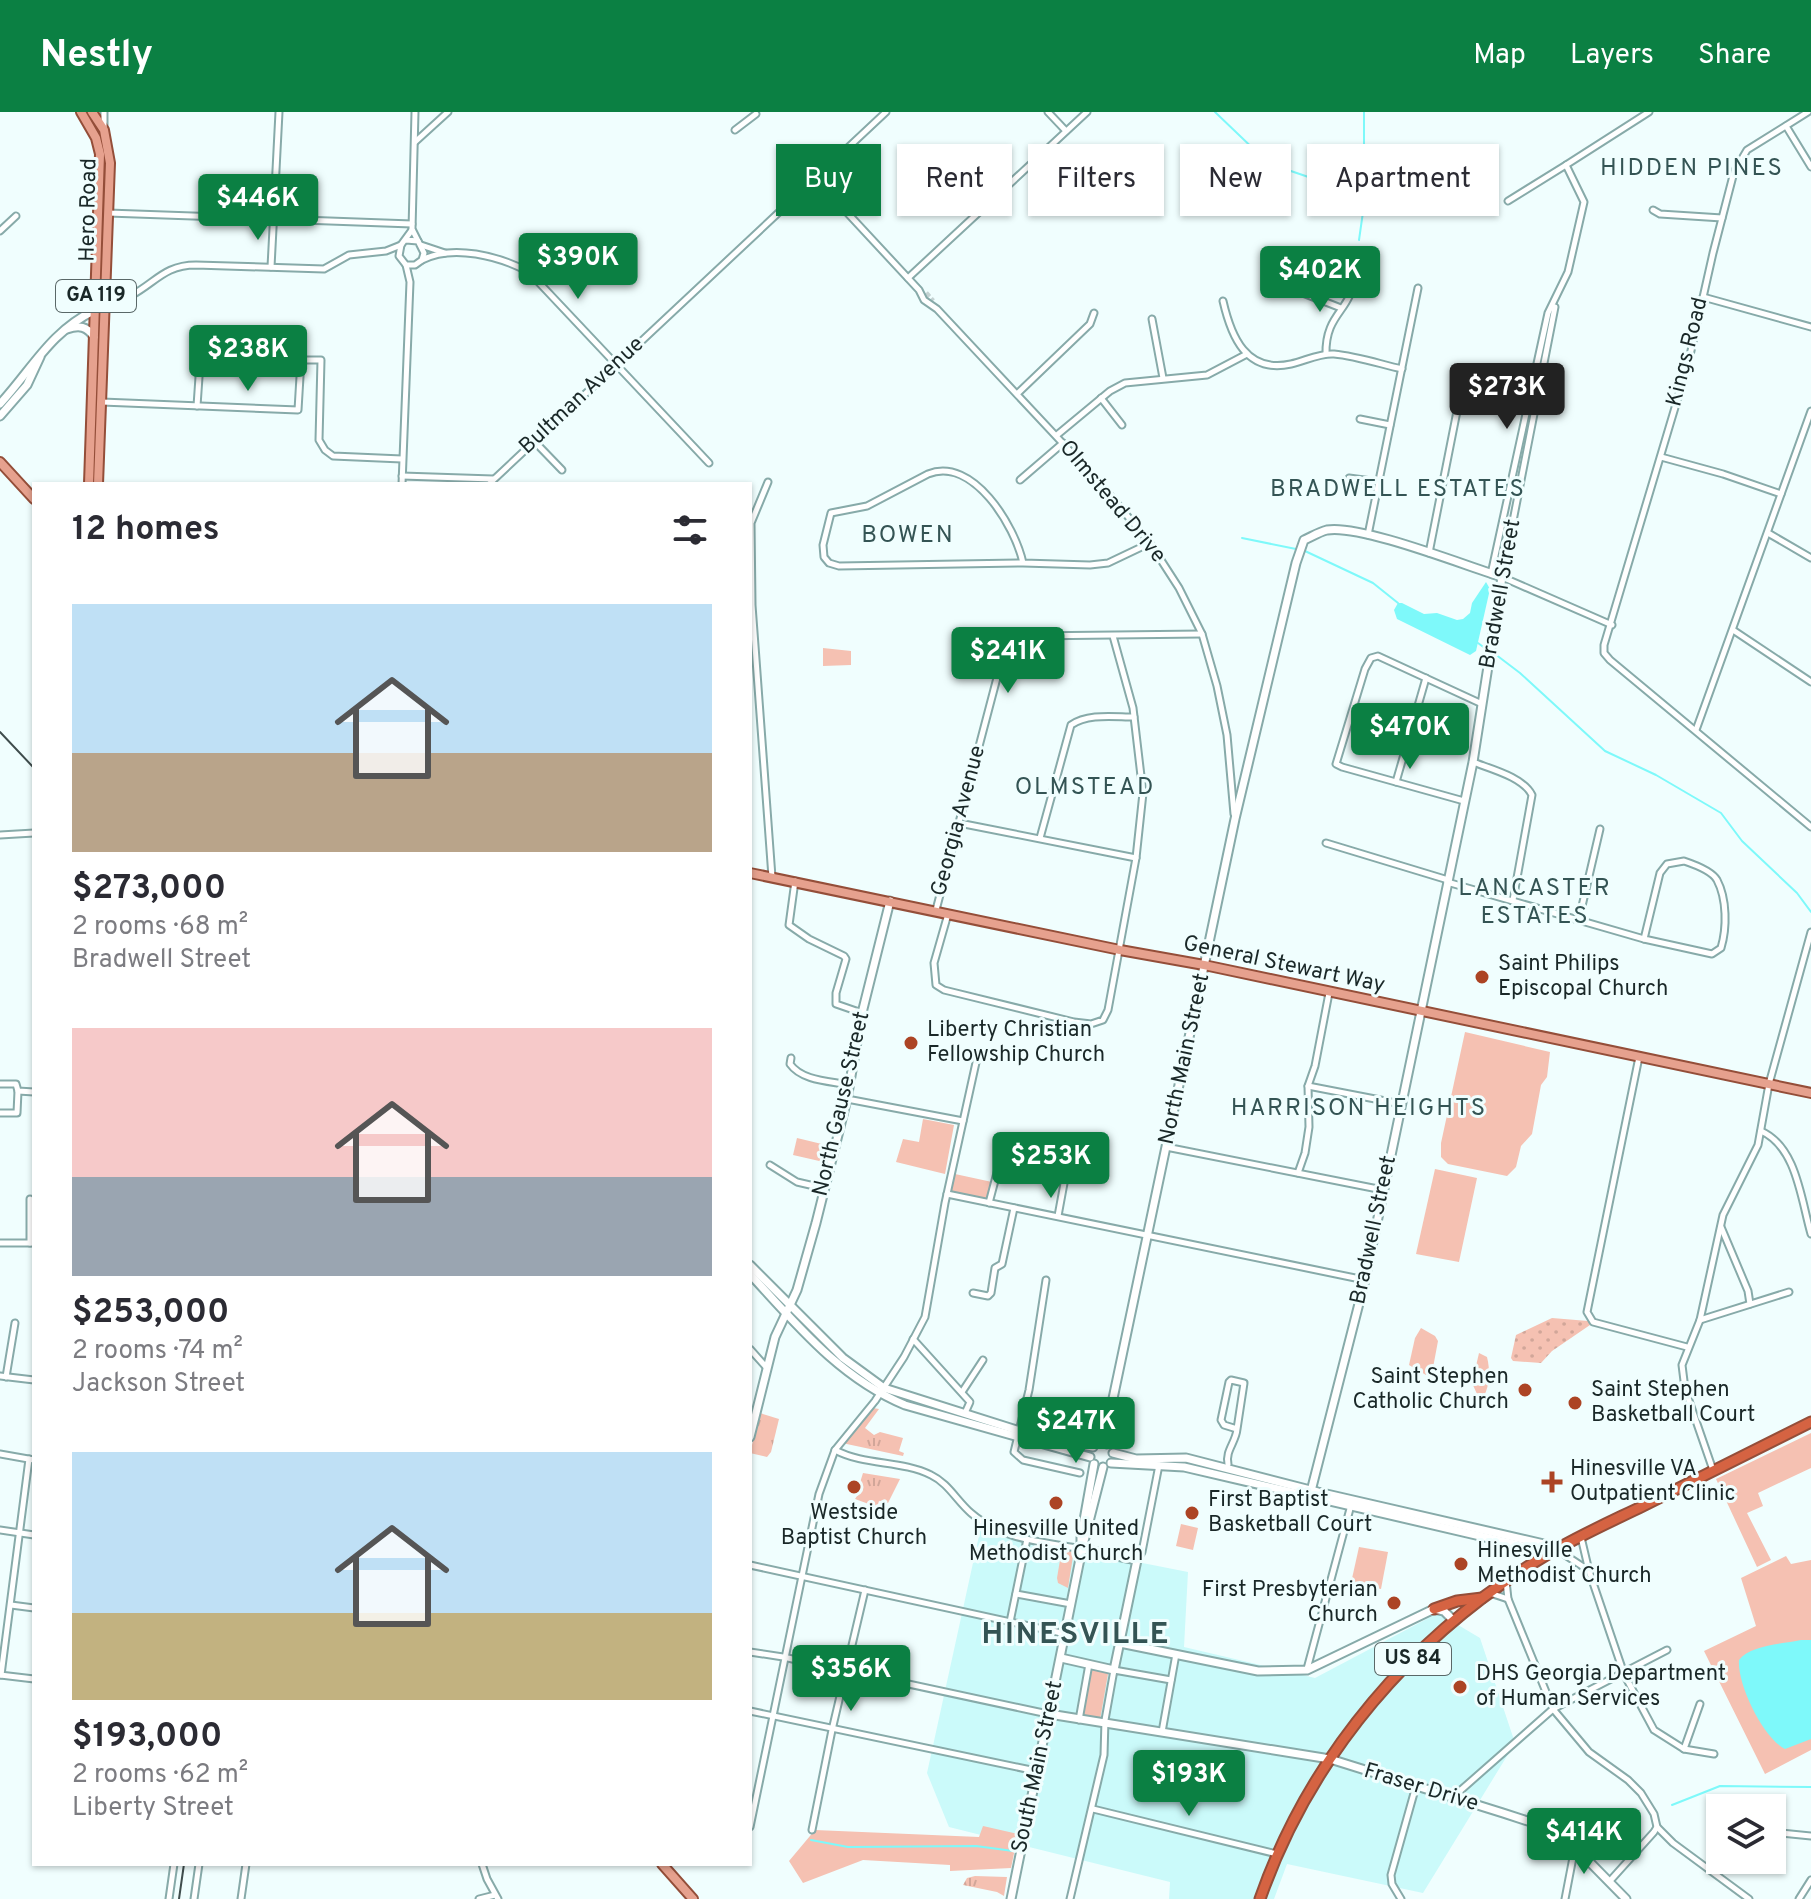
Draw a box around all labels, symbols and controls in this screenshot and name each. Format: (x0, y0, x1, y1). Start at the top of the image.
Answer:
text: Nestly (40, 32, 153, 81)
text: Map (1473, 38, 1526, 74)
text: Layers (1570, 38, 1654, 74)
text: Share (1698, 38, 1771, 74)
chip: Buy (776, 144, 881, 216)
chip: Rent (897, 144, 1012, 216)
chip: Filters (1028, 144, 1164, 216)
chip: New (1180, 144, 1291, 216)
chip: Apartment (1307, 144, 1499, 216)
district label: HIDDEN PINES (1600, 154, 1784, 184)
street label: Hero Road (75, 158, 103, 262)
pin: $446K (202, 174, 314, 242)
text: $446K (216, 183, 300, 216)
pin: $390K (522, 233, 634, 301)
text: $390K (537, 242, 619, 275)
pin: $402K (1264, 246, 1376, 314)
text: $402K (1278, 255, 1362, 288)
road number: GA 119 (56, 280, 136, 312)
street label: Kings Road (1661, 295, 1715, 409)
pin: $238K (192, 325, 304, 393)
street label: Bultman Avenue (514, 331, 650, 461)
text: $238K (207, 334, 289, 367)
pin: $273K (1451, 363, 1563, 431)
text: $273K (1468, 372, 1546, 405)
street label: Olmstead Drive (1053, 435, 1171, 569)
district label: BRADWELL ESTATES (1270, 475, 1526, 505)
icon: filters (668, 508, 712, 552)
text: 12 homes (72, 509, 219, 552)
street label: Bradwell Street (1475, 517, 1527, 671)
district label: BOWEN (861, 521, 955, 551)
pin: $241K (952, 627, 1064, 695)
text: $241K (969, 636, 1047, 669)
icon: home (320, 656, 464, 800)
pin: $470K (1354, 703, 1466, 771)
text: $470K (1369, 712, 1451, 745)
street label: Georgia Avenue (926, 743, 992, 899)
district label: OLMSTEAD (1015, 773, 1155, 803)
text: $273,000 (72, 868, 226, 911)
district label: LANCASTER ESTATES (1458, 874, 1612, 932)
text: 2 rooms · 68 m² (72, 911, 248, 944)
street label: General Stewart Way (1181, 930, 1387, 1000)
text: Bradwell Street (72, 944, 251, 977)
place label: Saint Philips Episcopal Church (1498, 951, 1668, 1003)
marker: Saint Philips Episcopal Church (1473, 968, 1491, 986)
street label: North Main Street (1154, 971, 1216, 1147)
street label: North Gause Street (808, 1009, 876, 1199)
place label: Liberty Christian Fellowship Church (927, 1017, 1105, 1069)
marker: Liberty Christian Fellowship Church (902, 1034, 920, 1052)
icon: home (320, 1080, 464, 1224)
district label: HARRISON HEIGHTS (1231, 1094, 1487, 1124)
pin: $253K (995, 1132, 1107, 1200)
text: $253K (1010, 1141, 1092, 1174)
street label: Bradwell Street (1345, 1153, 1403, 1307)
text: $253,000 (72, 1292, 229, 1335)
text: 2 rooms · 74 m² (72, 1335, 243, 1368)
place label: Saint Stephen Catholic Church (1353, 1364, 1509, 1416)
text: Jackson Street (72, 1368, 245, 1401)
place label: Saint Stephen Basketball Court (1591, 1377, 1755, 1429)
marker: Saint Stephen Catholic Church (1516, 1381, 1534, 1399)
marker: Saint Stephen Basketball Court (1566, 1394, 1584, 1412)
pin: $247K (1020, 1397, 1132, 1465)
text: $247K (1036, 1406, 1116, 1439)
place label: Hinesville VA Outpatient Clinic (1570, 1456, 1735, 1508)
marker: Hinesville VA Outpatient Clinic (1541, 1471, 1563, 1493)
marker: Westside Baptist Church (845, 1478, 863, 1496)
place label: First Baptist Basketball Court (1208, 1487, 1372, 1539)
marker: Hinesville United Methodist Church (1047, 1494, 1065, 1512)
place label: Westside Baptist Church (781, 1500, 927, 1552)
icon: home (320, 1504, 464, 1648)
marker: First Baptist Basketball Court (1183, 1504, 1201, 1522)
place label: Hinesville United Methodist Church (969, 1516, 1143, 1568)
place label: Hinesville Methodist Church (1477, 1538, 1652, 1590)
marker: Hinesville Methodist Church (1452, 1555, 1470, 1573)
place label: First Presbyterian Church (1202, 1577, 1378, 1629)
marker: First Presbyterian Church (1385, 1594, 1403, 1612)
district label: HINESVILLE (981, 1617, 1171, 1654)
road number: US 84 (1375, 1643, 1451, 1675)
pin: $356K (795, 1645, 907, 1713)
text: $356K (810, 1654, 892, 1687)
place label: DHS Georgia Department of Human Services (1476, 1661, 1726, 1713)
marker: DHS Georgia Department of Human Services (1451, 1678, 1469, 1696)
street label: South Main Street (1007, 1679, 1069, 1855)
text: $193,000 (72, 1716, 222, 1759)
pin: $193K (1133, 1750, 1245, 1818)
street label: Fraser Drive (1360, 1758, 1482, 1818)
text: 2 rooms · 62 m² (72, 1759, 248, 1792)
text: $193K (1151, 1759, 1227, 1792)
text: Liberty Street (72, 1792, 234, 1825)
map controls (1706, 1794, 1786, 1874)
button: layers (1706, 1794, 1786, 1874)
pin: $414K (1528, 1808, 1640, 1876)
text: $414K (1545, 1817, 1623, 1850)

